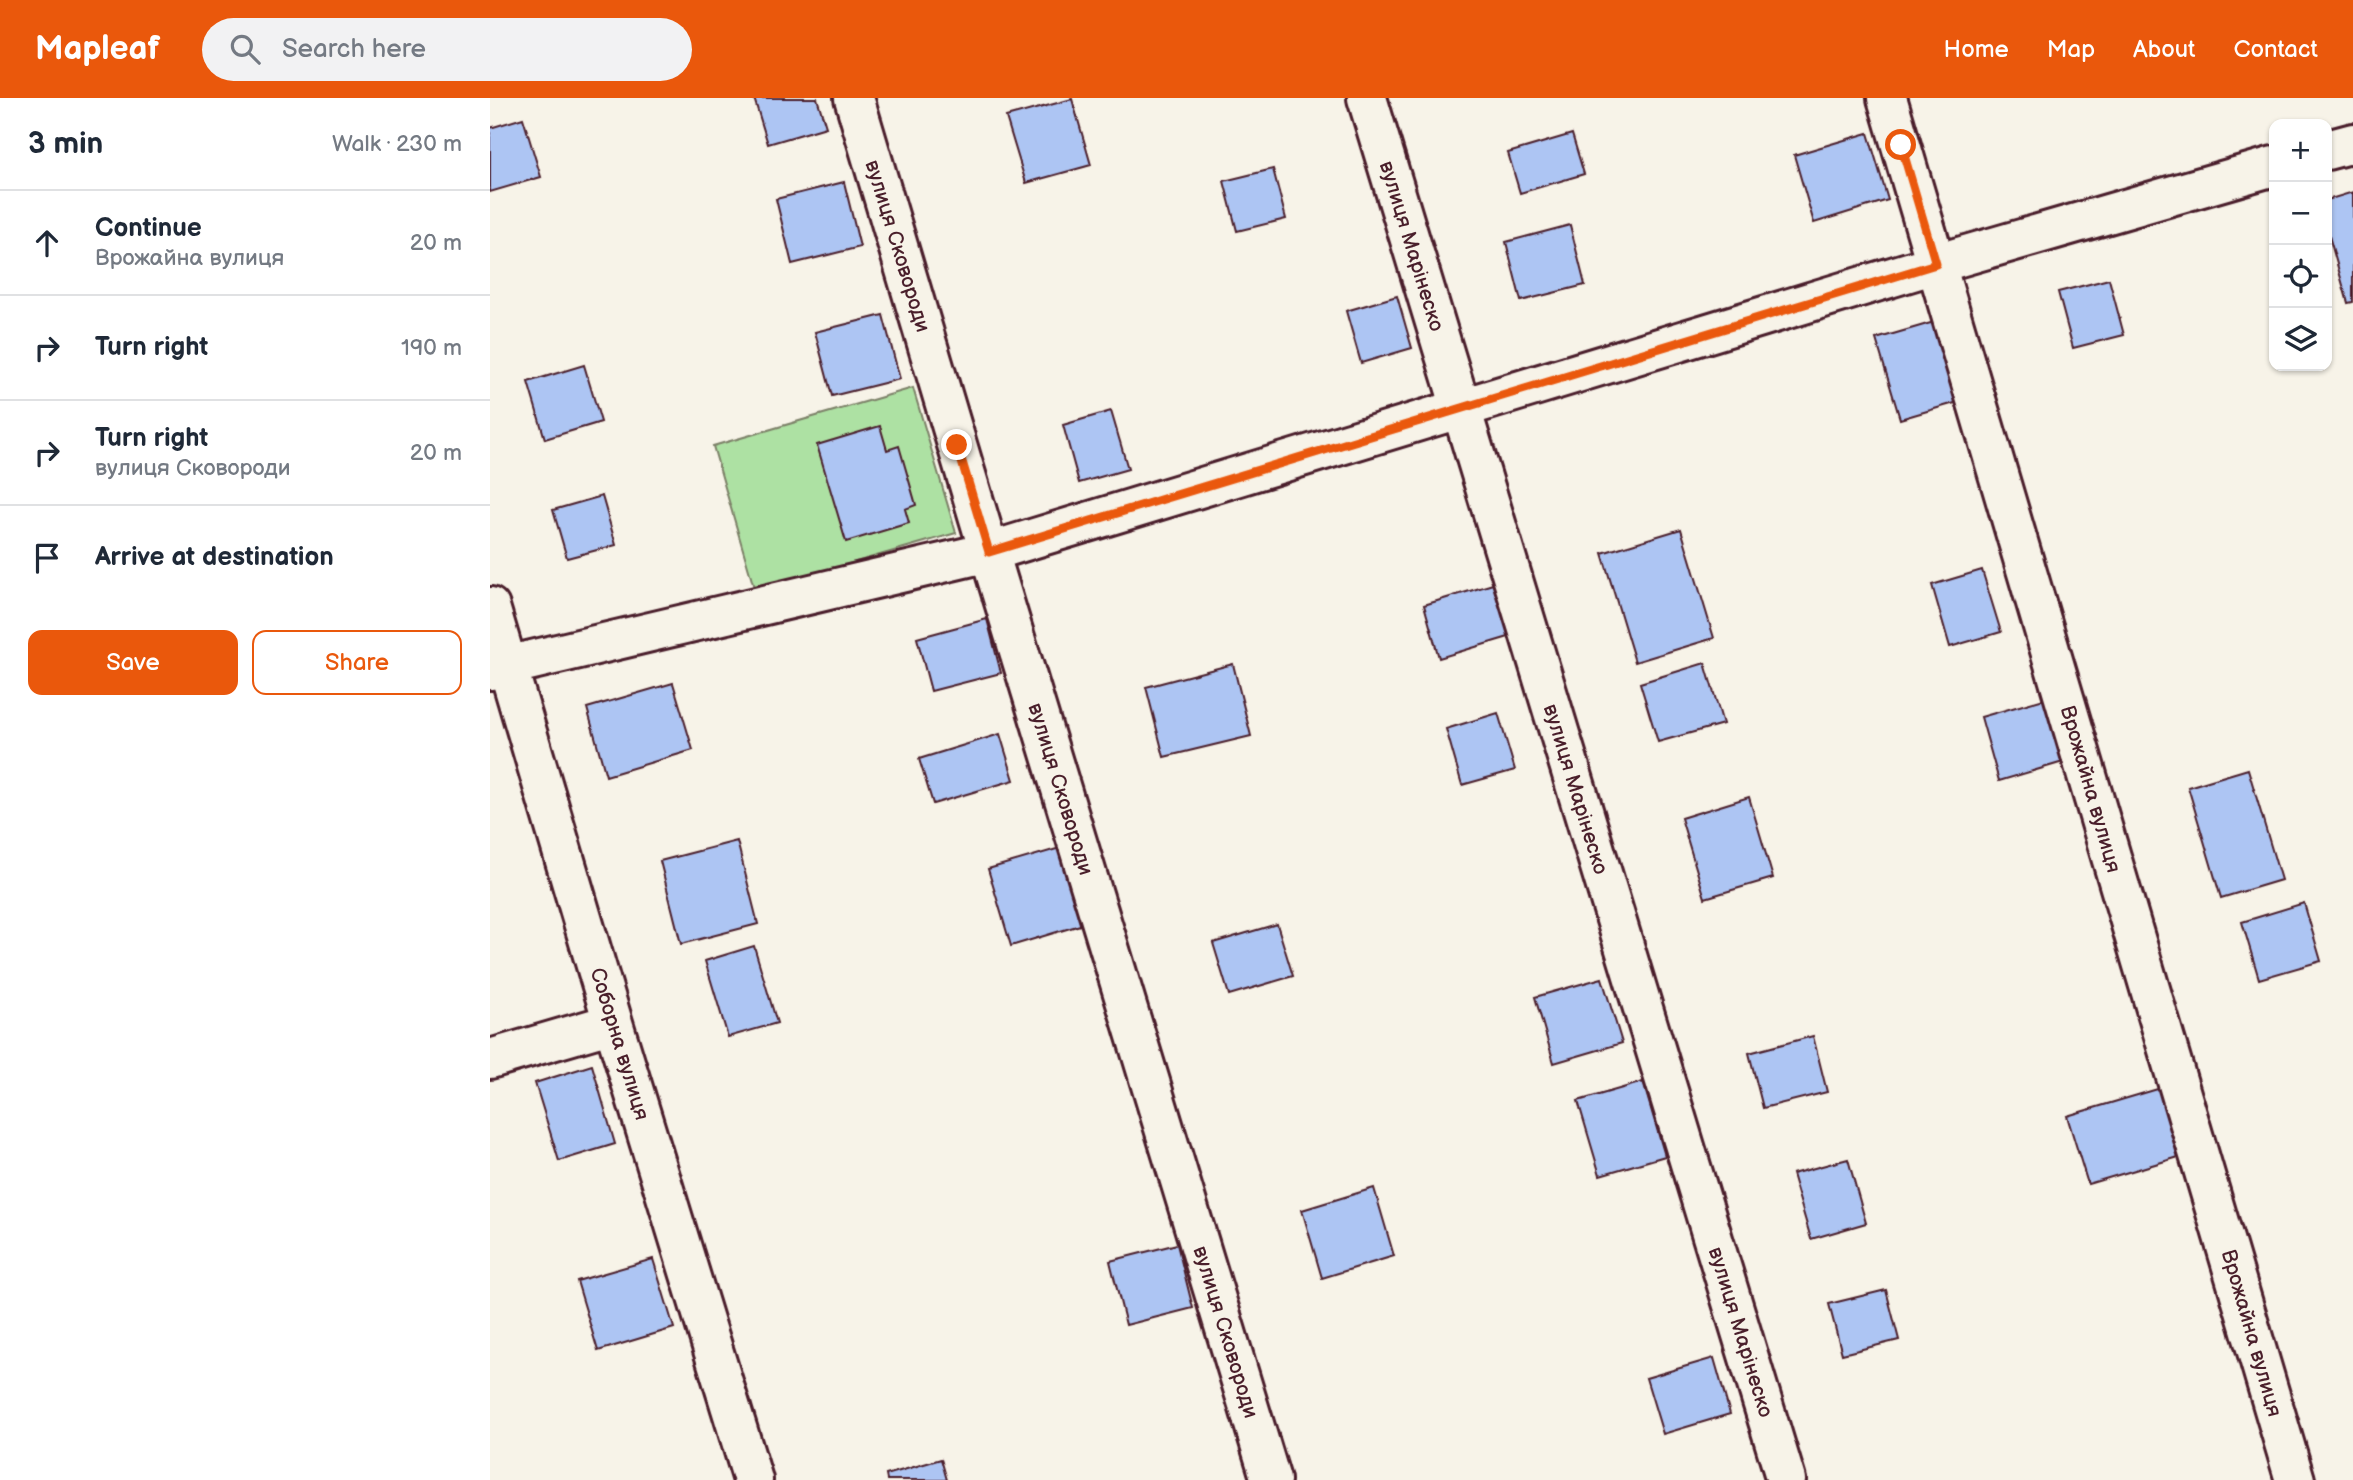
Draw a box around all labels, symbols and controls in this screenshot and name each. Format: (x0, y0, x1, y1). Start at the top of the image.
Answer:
search box (202, 18, 692, 81)
text: Mapleaf (35, 29, 160, 69)
icon: search (226, 30, 264, 68)
text: Search here (282, 34, 426, 65)
text: Home (1944, 35, 2009, 64)
text: Map (2047, 35, 2095, 64)
text: About (2133, 35, 2195, 64)
text: Contact (2233, 35, 2318, 64)
map controls (2269, 119, 2332, 371)
button: + (2269, 119, 2332, 182)
text: 3 min (28, 126, 103, 162)
route start (1885, 129, 1916, 160)
text: Walk · 230 m (332, 130, 462, 158)
street label: вулиця Сковороди (859, 157, 936, 335)
street label: вулиця Марінеско (1374, 158, 1449, 334)
button: − (2269, 182, 2332, 245)
text: Continue (95, 213, 202, 244)
icon: ahead (28, 224, 66, 262)
text: 20 m (410, 229, 462, 257)
text: Врожайна вулиця (95, 244, 284, 272)
button: locate (2269, 245, 2332, 308)
button: layers (2269, 308, 2332, 371)
icon: right (28, 329, 66, 367)
text: Turn right (95, 332, 208, 363)
text: 190 m (401, 334, 462, 362)
text: Turn right (95, 423, 208, 454)
route end (941, 429, 972, 460)
icon: right (28, 434, 66, 472)
text: 20 m (410, 439, 462, 467)
text: вулиця Сковороди (95, 454, 291, 482)
icon: arrive (28, 539, 66, 577)
text: Arrive at destination (95, 542, 334, 573)
button: Save (28, 630, 238, 695)
button: Share (252, 630, 462, 695)
street label: вулиця Сковороди (1022, 700, 1099, 878)
street label: вулиця Марінеско (1538, 701, 1613, 877)
street label: Врожайна вулиця (2055, 703, 2126, 876)
street label: Соборна вулиця (585, 965, 655, 1123)
street label: вулиця Сковороди (1187, 1243, 1264, 1421)
street label: вулиця Марінеско (1703, 1244, 1778, 1420)
street label: Врожайна вулиця (2216, 1247, 2287, 1420)

